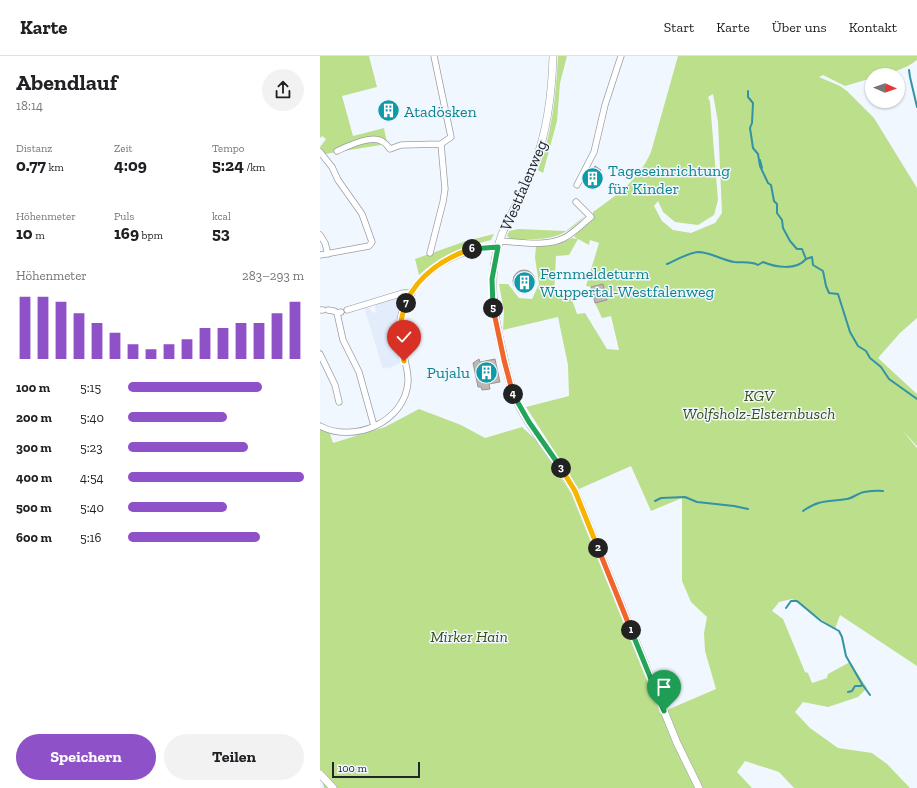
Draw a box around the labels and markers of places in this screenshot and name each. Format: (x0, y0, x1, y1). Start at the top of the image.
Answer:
building icon: Atadösken (375, 98, 401, 124)
place label: Atadösken (404, 102, 477, 121)
place label: Tageseinrichtung für Kinder (608, 161, 730, 198)
building icon: Tageseinrichtung für Kinder (579, 166, 605, 192)
pin: 6 (462, 239, 482, 259)
place label: Fernmeldeturm Wuppertal-Westfalenweg (540, 264, 715, 301)
building icon: Fernmeldeturm Wuppertal-Westfalenweg (511, 269, 537, 295)
pin: 7 (396, 293, 416, 313)
pin: 5 (483, 298, 503, 318)
pin (387, 320, 421, 361)
building icon: Pujalu (473, 359, 499, 385)
place label: Pujalu (427, 363, 470, 382)
pin: 4 (503, 384, 523, 404)
pin: 3 (551, 458, 571, 478)
pin: 2 (588, 538, 608, 558)
pin: 1 (621, 620, 641, 640)
pin (647, 670, 681, 711)

